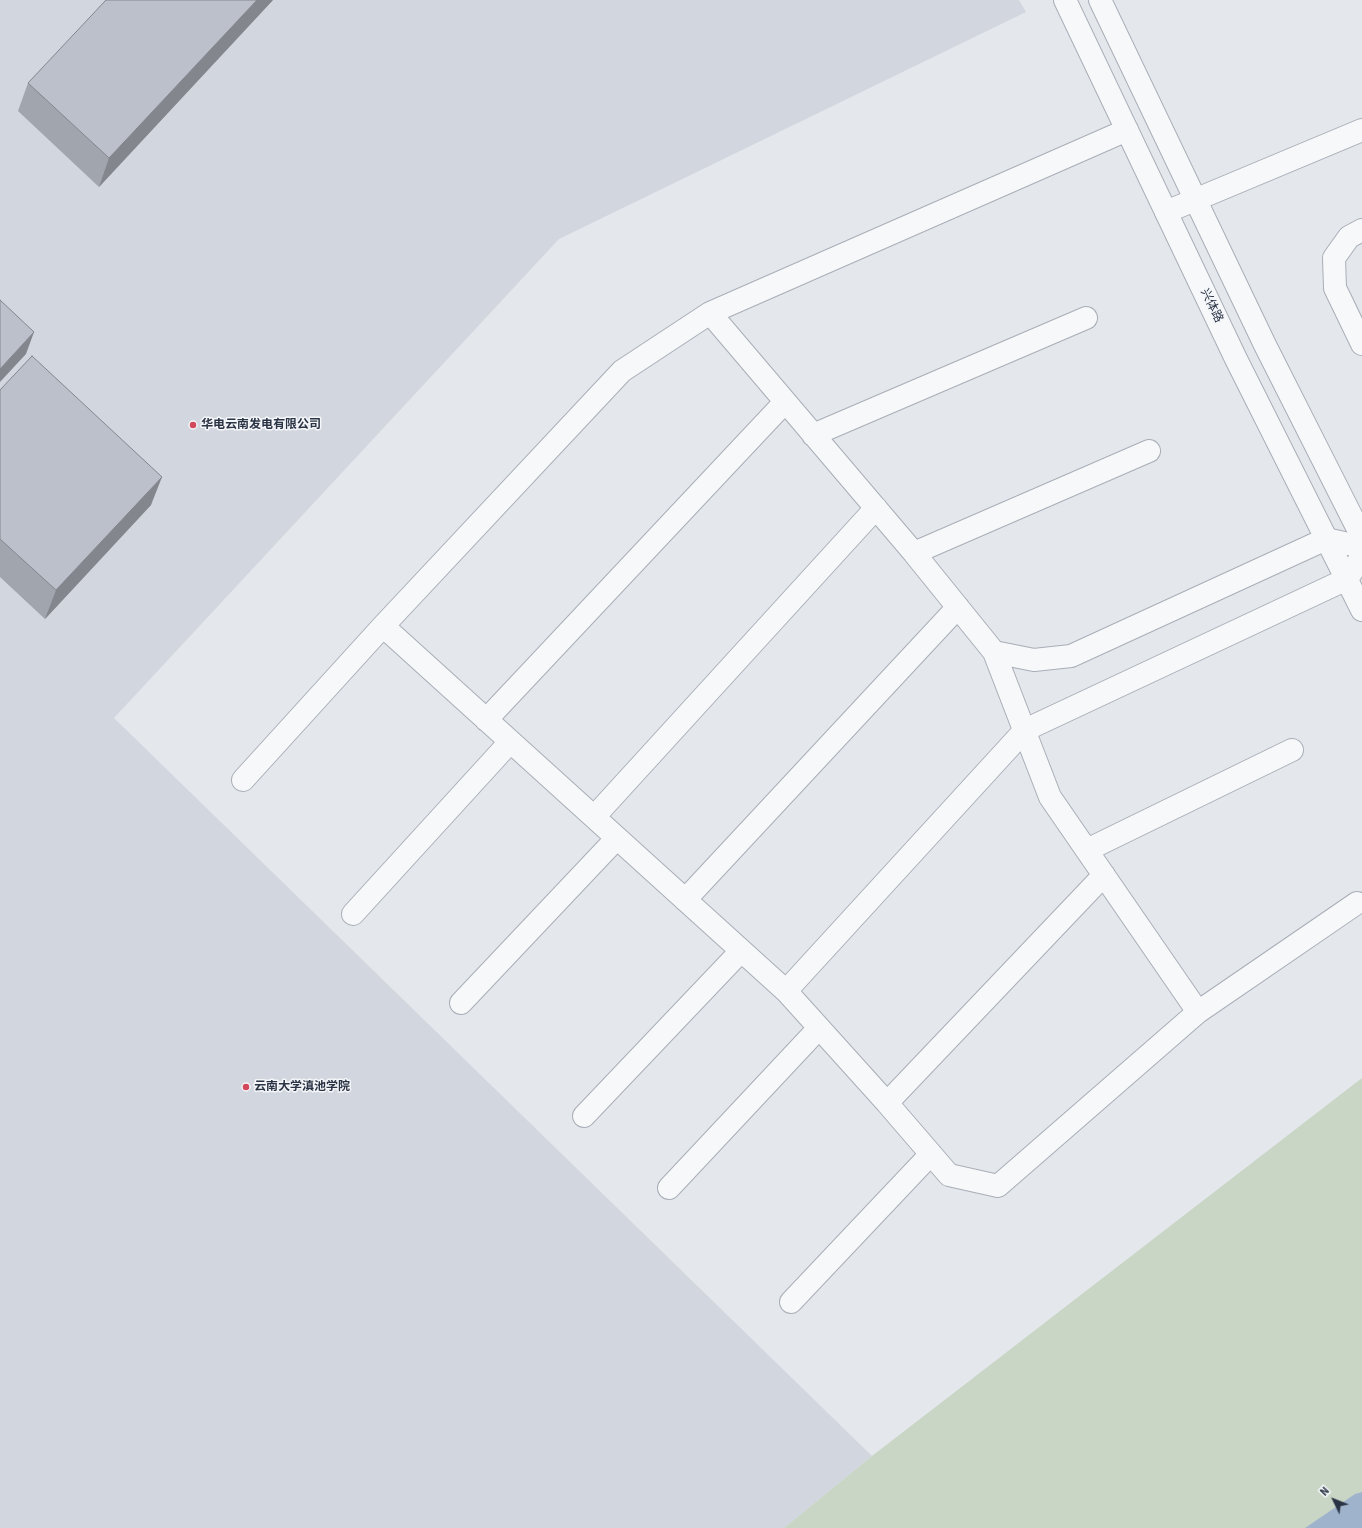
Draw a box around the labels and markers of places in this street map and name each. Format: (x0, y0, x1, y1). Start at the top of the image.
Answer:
place label: 华电云南发电有限公司 (201, 418, 321, 432)
marker: 华电云南发电有限公司 (188, 420, 198, 430)
place label: 云南大学滇池学院 (254, 1080, 350, 1094)
marker: 云南大学滇池学院 (241, 1082, 251, 1092)

